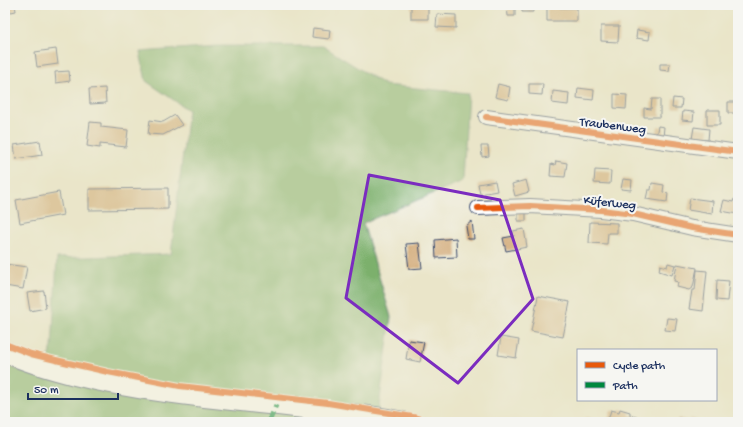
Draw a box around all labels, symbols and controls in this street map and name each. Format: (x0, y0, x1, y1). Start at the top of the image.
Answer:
street label: Traubenweg (578, 115, 647, 138)
street label: Küferweg (583, 193, 637, 214)
legend (577, 349, 717, 401)
text: Cycle path (613, 360, 666, 374)
scale bar (28, 375, 118, 401)
text: Path (612, 380, 638, 394)
text: 50 m (34, 384, 59, 398)

